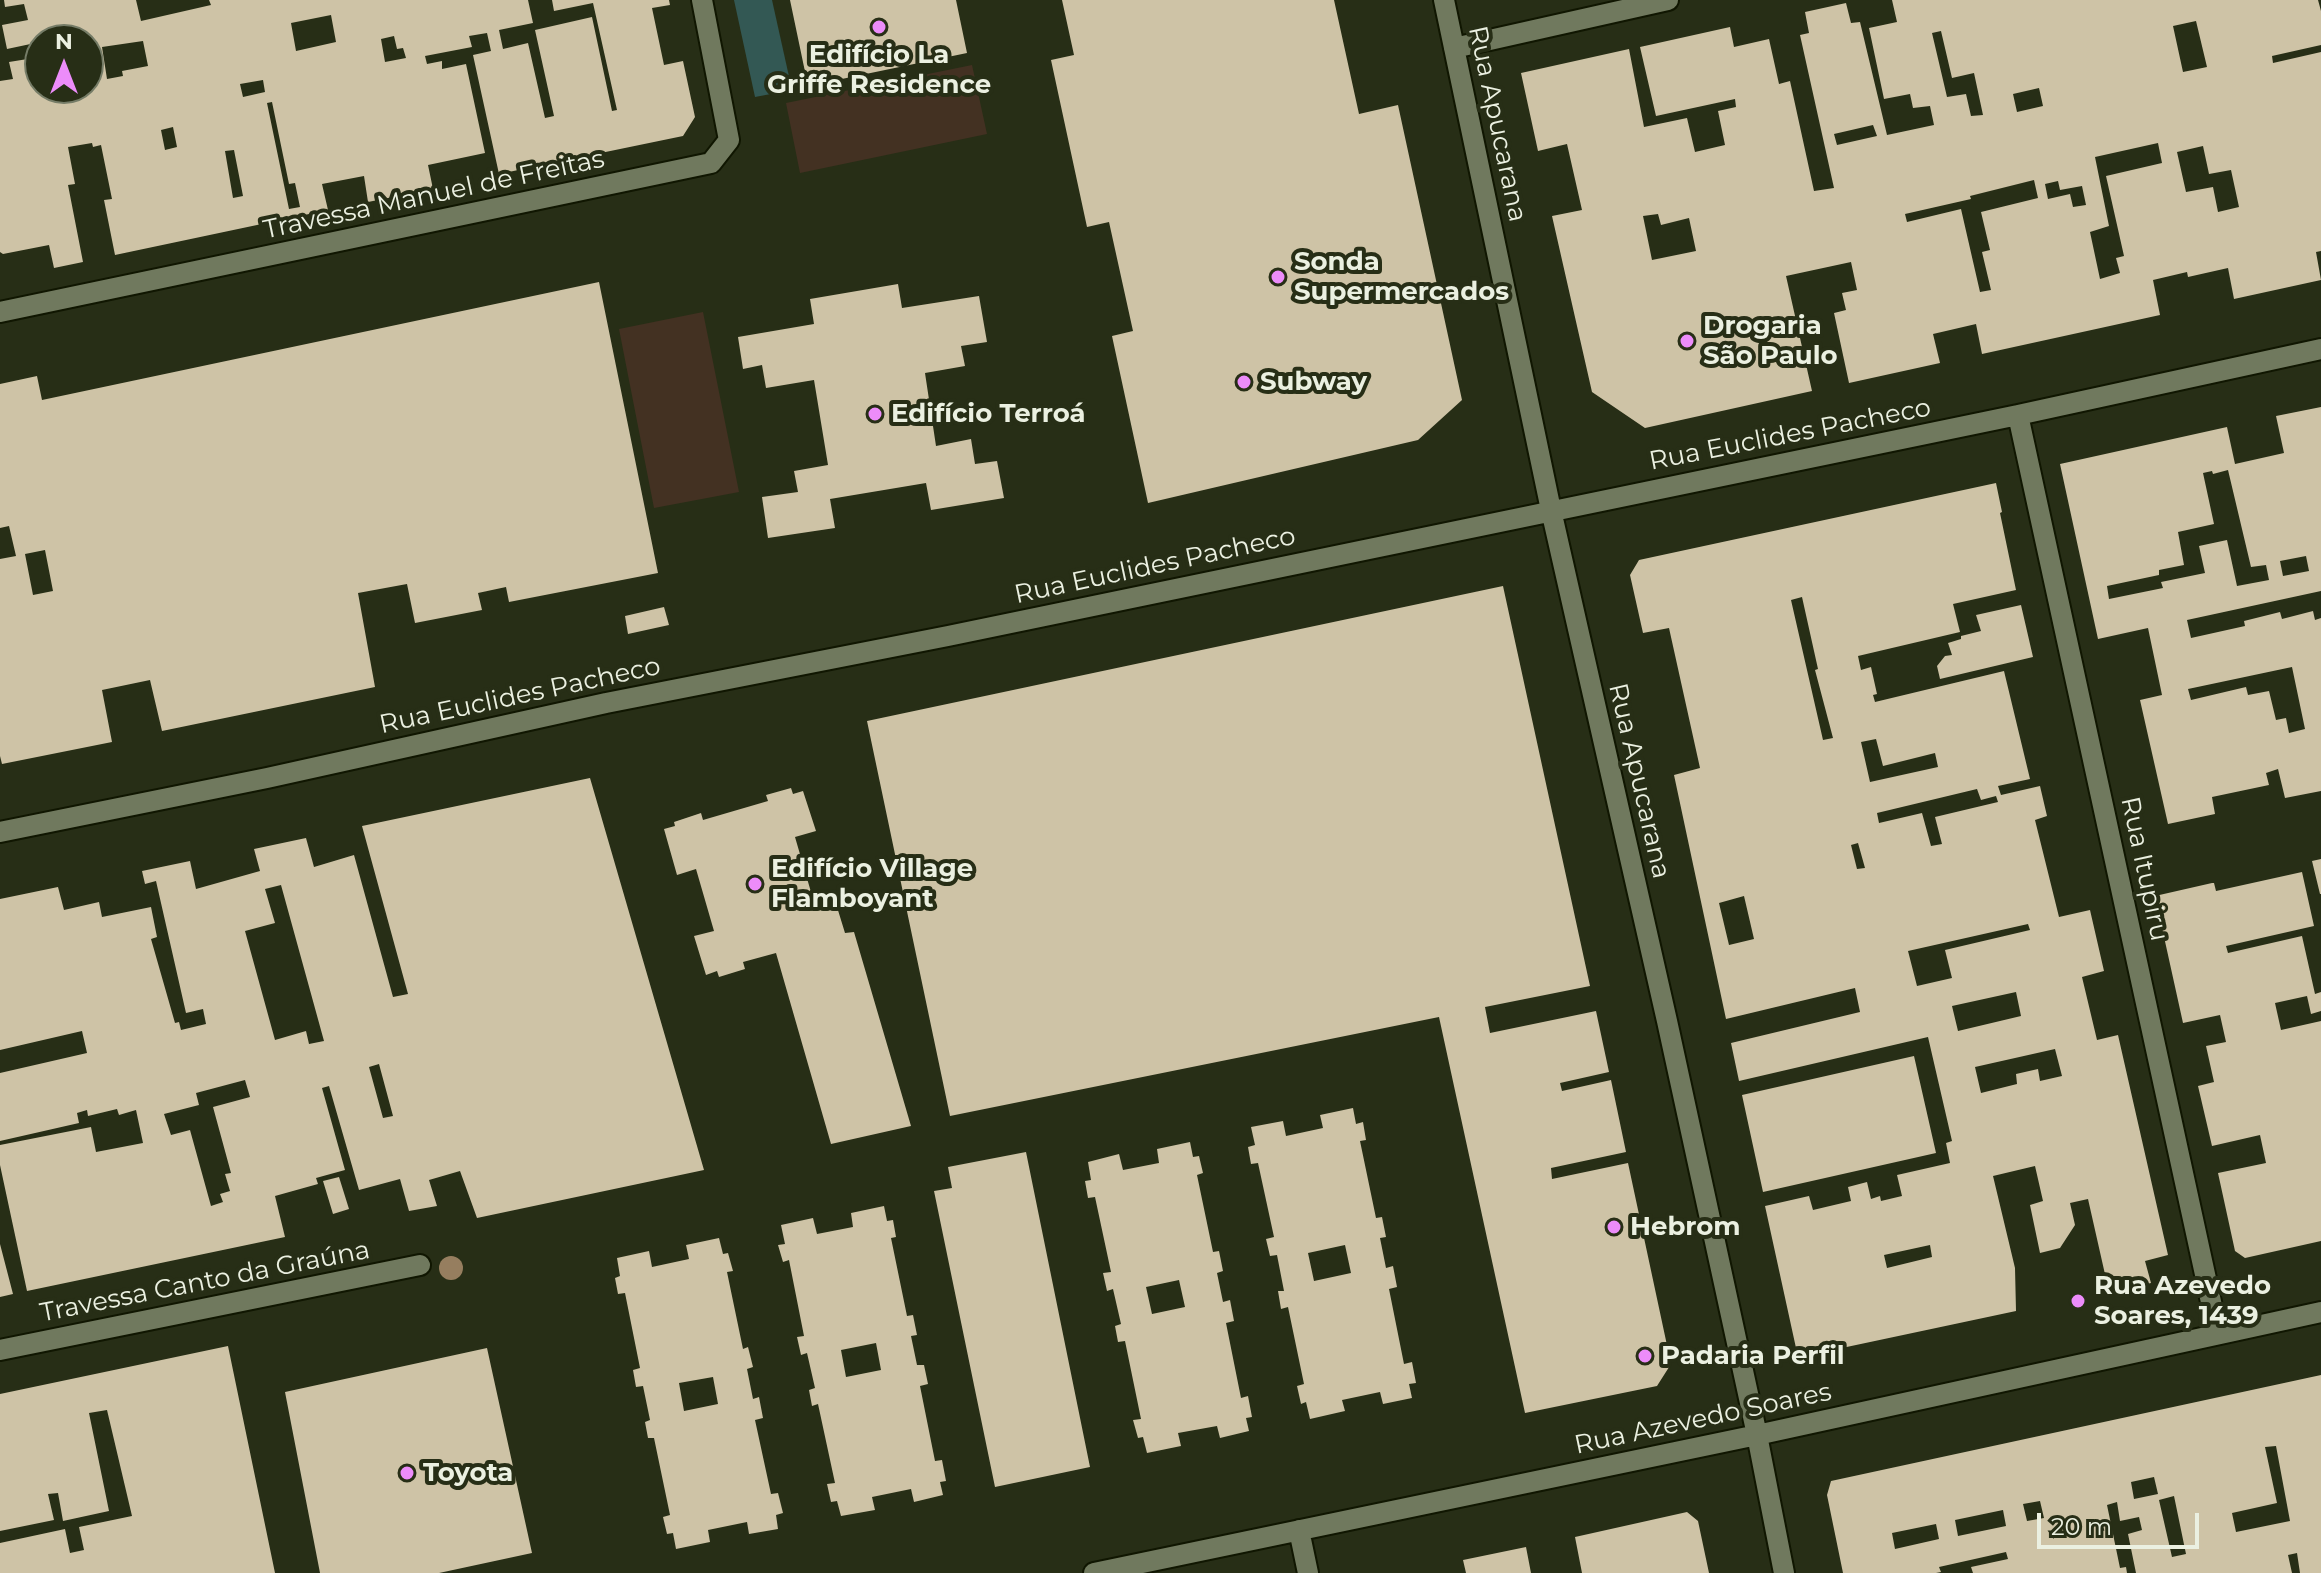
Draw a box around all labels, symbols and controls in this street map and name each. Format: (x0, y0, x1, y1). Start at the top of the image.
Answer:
marker: Edifício La Griffe Residence (870, 18, 888, 36)
street label: Rua Apucarana (1461, 23, 1533, 225)
north arrow (24, 24, 104, 104)
text: N (55, 28, 73, 55)
place label: Edifício La Griffe Residence (767, 39, 991, 100)
street label: Travessa Manuel de Freitas (261, 144, 607, 246)
place label: Sonda Supermercados (1294, 246, 1509, 308)
marker: Sonda Supermercados (1269, 268, 1287, 286)
place label: Drogaria São Paulo (1703, 310, 1838, 372)
marker: Drogaria São Paulo (1678, 332, 1696, 350)
place label: Subway (1260, 366, 1367, 398)
marker: Subway (1235, 373, 1253, 391)
street label: Rua Euclides Pacheco (1646, 392, 1934, 478)
place label: Edifício Terroá (891, 398, 1086, 430)
marker: Edifício Terroá (866, 405, 884, 423)
street label: Rua Euclides Pacheco (1012, 521, 1298, 611)
street label: Rua Euclides Pacheco (377, 651, 663, 741)
street label: Rua Apucarana (1601, 680, 1677, 882)
street label: Rua Itupiru (2113, 794, 2175, 944)
place label: Edifício Village Flamboyant (771, 853, 973, 914)
marker: Edifício Village Flamboyant (746, 875, 764, 893)
place label: Hebrom (1630, 1211, 1741, 1243)
marker: Hebrom (1605, 1218, 1623, 1236)
street label: Travessa Canto da Graúna (37, 1235, 373, 1329)
place label: Rua Azevedo Soares, 1439 (2094, 1270, 2271, 1332)
marker: Rua Azevedo Soares, 1439 (2069, 1292, 2087, 1310)
place label: Padaria Perfil (1661, 1340, 1845, 1372)
marker: Padaria Perfil (1636, 1347, 1654, 1365)
street label: Rua Azevedo Soares (1572, 1377, 1834, 1461)
place label: Toyota (423, 1457, 513, 1489)
marker: Toyota (398, 1464, 416, 1482)
scale bar (2041, 1497, 2203, 1547)
text: 20 m (2051, 1512, 2112, 1541)

